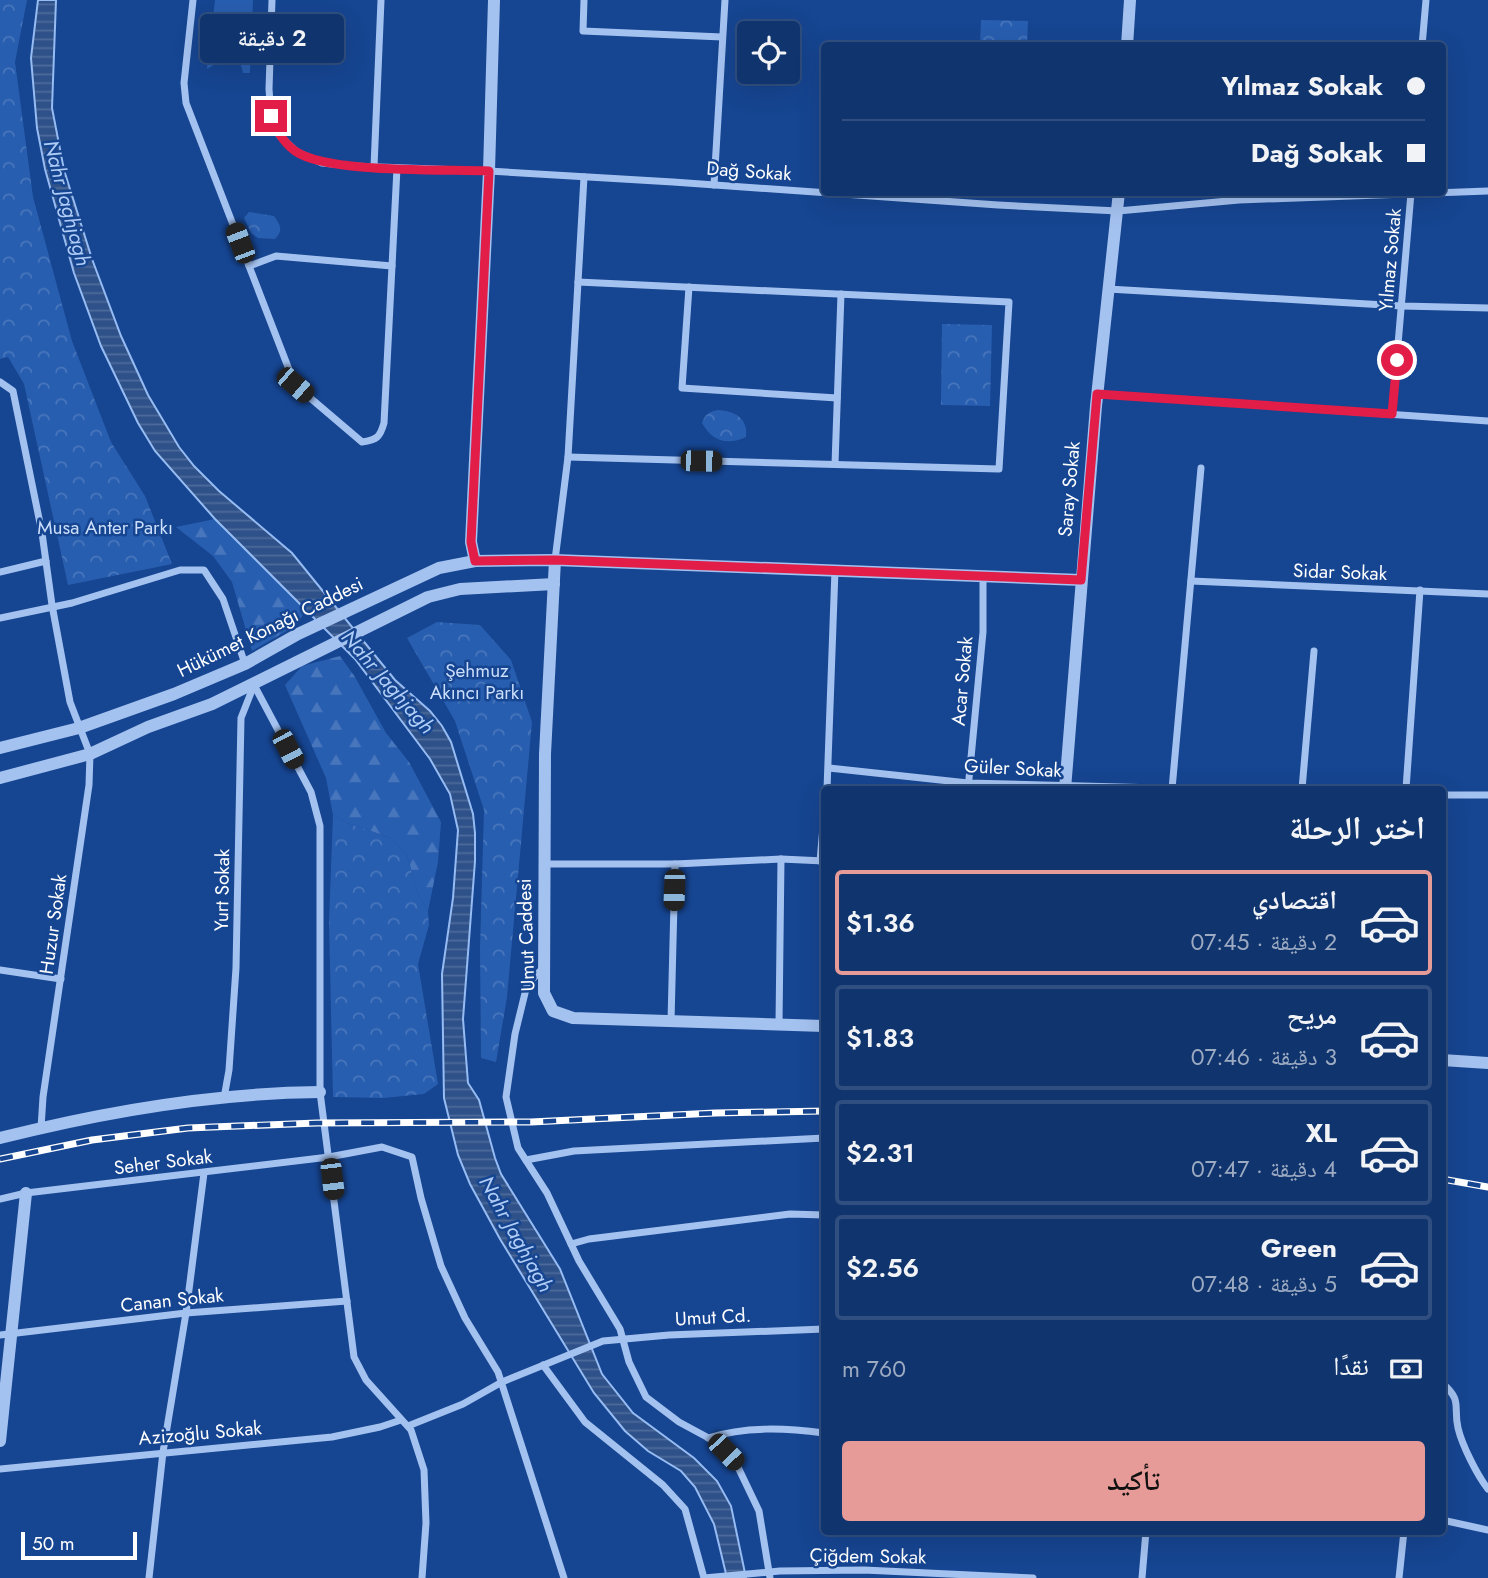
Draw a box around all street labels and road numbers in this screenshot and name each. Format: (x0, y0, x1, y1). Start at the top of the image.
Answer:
street label: Dağ Sokak (706, 155, 793, 187)
street label: Yılmaz Sokak (1372, 207, 1408, 313)
street label: Saray Sokak (1051, 439, 1087, 538)
street label: Sidar Sokak (1292, 557, 1388, 587)
street label: Hükümet Konağı Caddesi (172, 570, 368, 684)
street label: Acar Sokak (945, 635, 979, 727)
street label: Güler Sokak (964, 752, 1063, 784)
street label: Yurt Sokak (208, 848, 236, 932)
street label: Huzur Sokak (33, 872, 73, 976)
street label: Umut Caddesi (511, 878, 541, 992)
street label: Seher Sokak (112, 1143, 214, 1181)
street label: Canan Sokak (119, 1281, 226, 1319)
street label: Umut Cd. (674, 1302, 752, 1332)
street label: Azizoğlu Sokak (137, 1414, 263, 1452)
street label: Çiğdem Sokak (809, 1541, 927, 1571)

